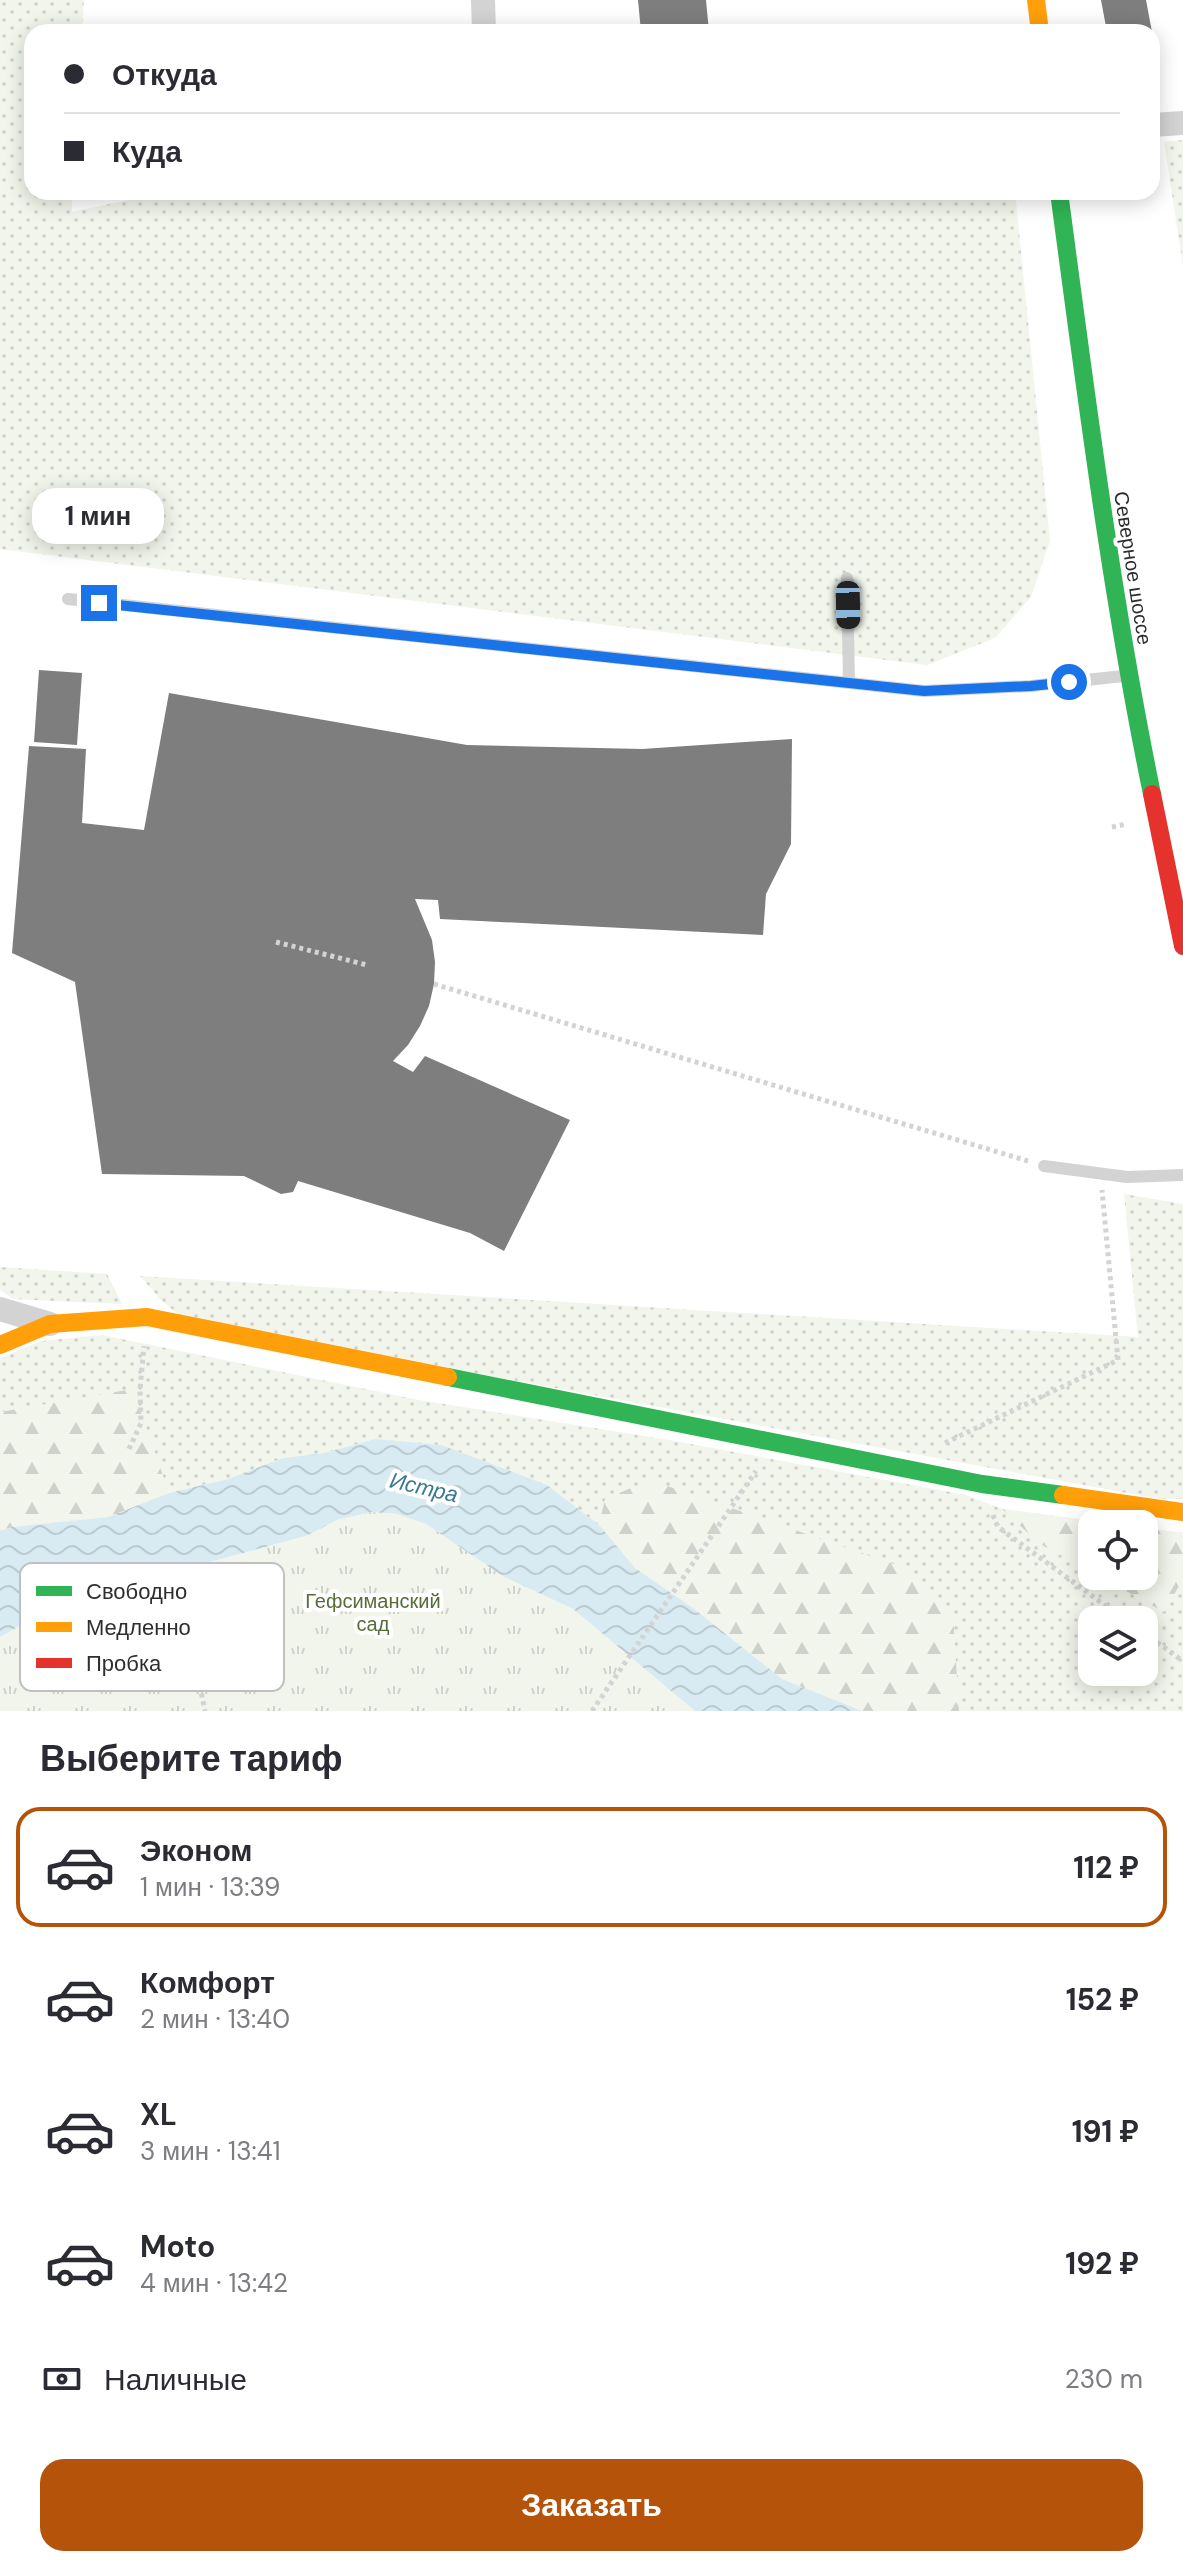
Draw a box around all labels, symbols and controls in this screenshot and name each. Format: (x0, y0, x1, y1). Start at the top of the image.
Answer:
text: Откуда (112, 55, 217, 94)
text: Куда (112, 132, 182, 171)
callout: 1 мин (33, 487, 165, 543)
street label: Северное шоссе (1108, 489, 1158, 647)
text: 1 мин (65, 499, 131, 533)
car (836, 581, 860, 629)
route end (81, 585, 117, 621)
route start (1051, 664, 1087, 700)
water label: Истра (387, 1466, 461, 1509)
map controls (1078, 1510, 1158, 1686)
button: locate (1078, 1510, 1158, 1590)
legend (20, 1563, 284, 1691)
text: Свободно (86, 1577, 187, 1606)
park label: Гефсиманский сад (305, 1588, 441, 1637)
button: layers (1078, 1606, 1158, 1686)
text: Медленно (86, 1613, 191, 1642)
text: Пробка (86, 1649, 162, 1678)
text: Выберите тариф (40, 1735, 343, 1782)
icon: car (44, 1831, 116, 1903)
text: Эконом (140, 1831, 253, 1870)
text: 112 ₽ (1073, 1848, 1139, 1887)
text: 1 мин · 13:39 (140, 1870, 280, 1904)
icon: car (44, 1963, 116, 2035)
text: Комфорт (140, 1963, 275, 2002)
text: 152 ₽ (1066, 1980, 1139, 2019)
text: 2 мин · 13:40 (140, 2002, 290, 2036)
icon: car (44, 2095, 116, 2167)
text: XL (140, 2095, 177, 2134)
text: 191 ₽ (1072, 2112, 1139, 2151)
text: 3 мин · 13:41 (140, 2134, 281, 2168)
icon: car (44, 2227, 116, 2299)
text: Moto (140, 2227, 215, 2266)
text: 192 ₽ (1065, 2244, 1139, 2283)
text: 4 мин · 13:42 (140, 2266, 288, 2300)
icon: cash (40, 2357, 84, 2401)
text: Наличные (104, 2360, 247, 2399)
text: 230 m (1065, 2362, 1143, 2396)
button: Заказать (40, 2459, 1143, 2551)

